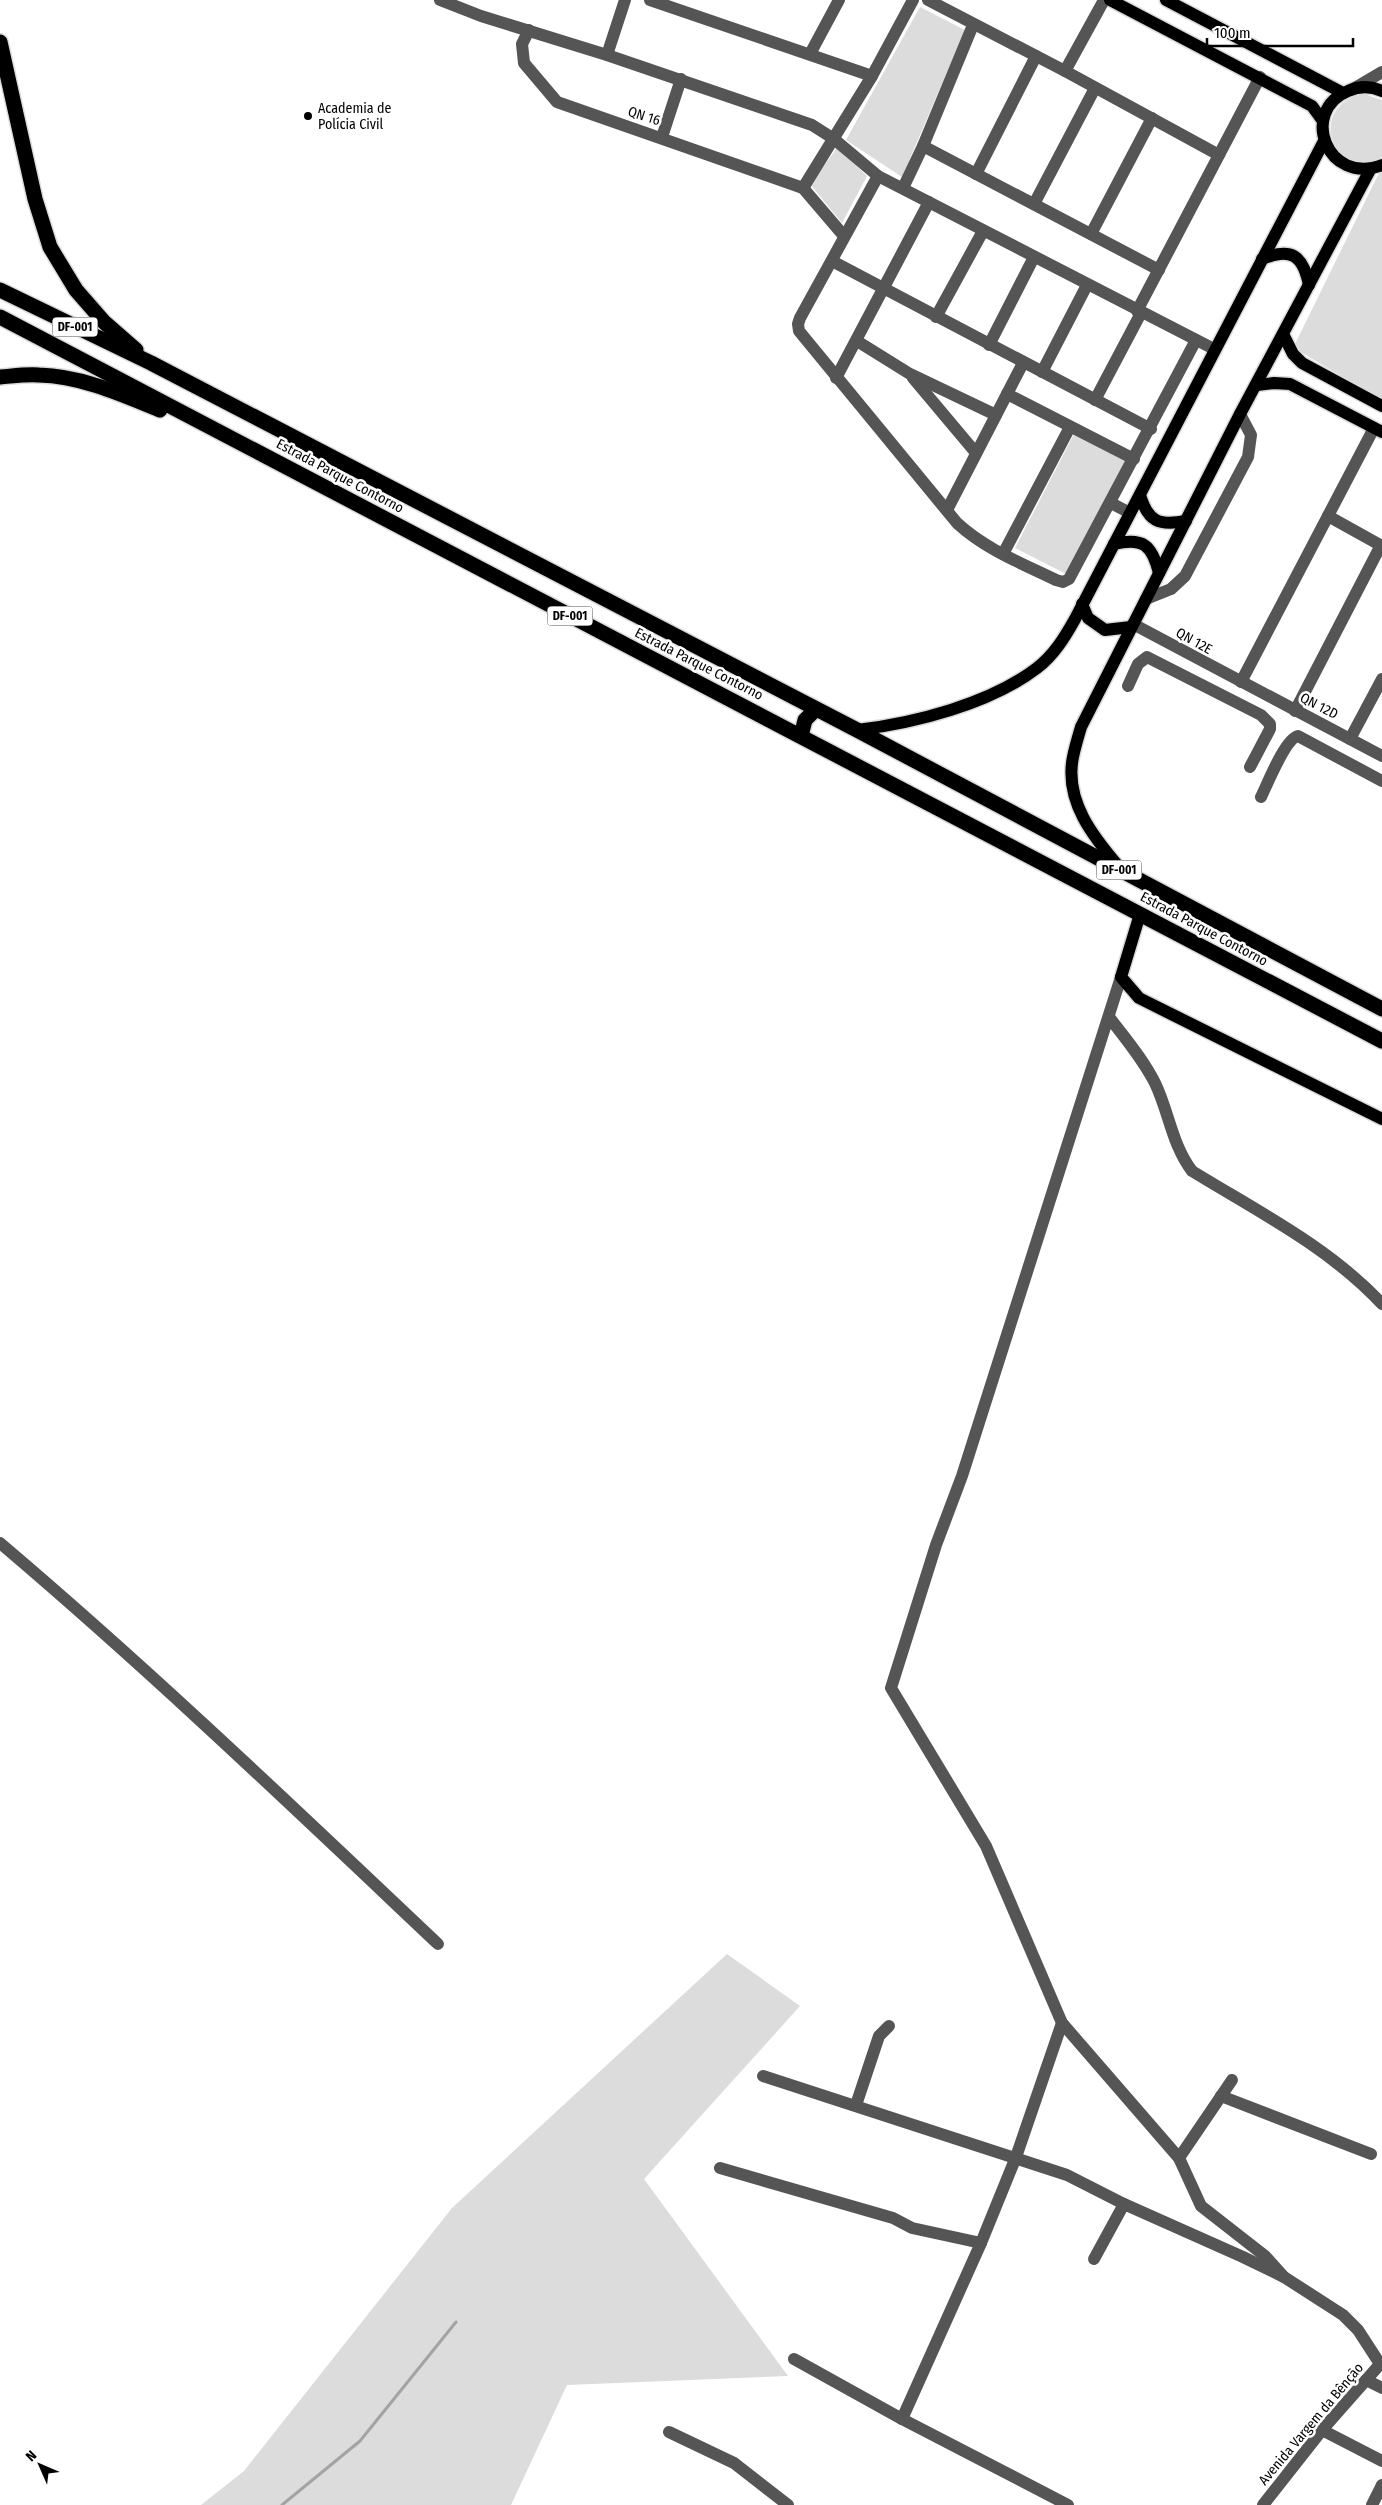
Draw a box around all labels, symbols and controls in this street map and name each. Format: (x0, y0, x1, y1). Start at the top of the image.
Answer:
scale bar (1207, 15, 1353, 47)
text: 100 m (1214, 24, 1251, 42)
place label: Academia de Polícia Civil (318, 100, 391, 133)
street label: QN 16 (626, 103, 662, 129)
marker: Academia de Polícia Civil (302, 110, 314, 122)
road number: DF-001 (52, 318, 98, 337)
street label: Estrada Parque Contorno (273, 435, 407, 517)
road number: DF-001 (548, 606, 592, 626)
street label: Estrada Parque Contorno (632, 624, 766, 704)
street label: QN 12E (1173, 624, 1215, 658)
street label: QN 12D (1297, 689, 1341, 723)
road number: DF-001 (1096, 860, 1142, 880)
street label: Estrada Parque Contorno (1137, 888, 1271, 970)
street label: Avenida Vargem da Bênção (1255, 2359, 1367, 2489)
north arrow (15, 2440, 65, 2490)
text: N (22, 2447, 40, 2465)

